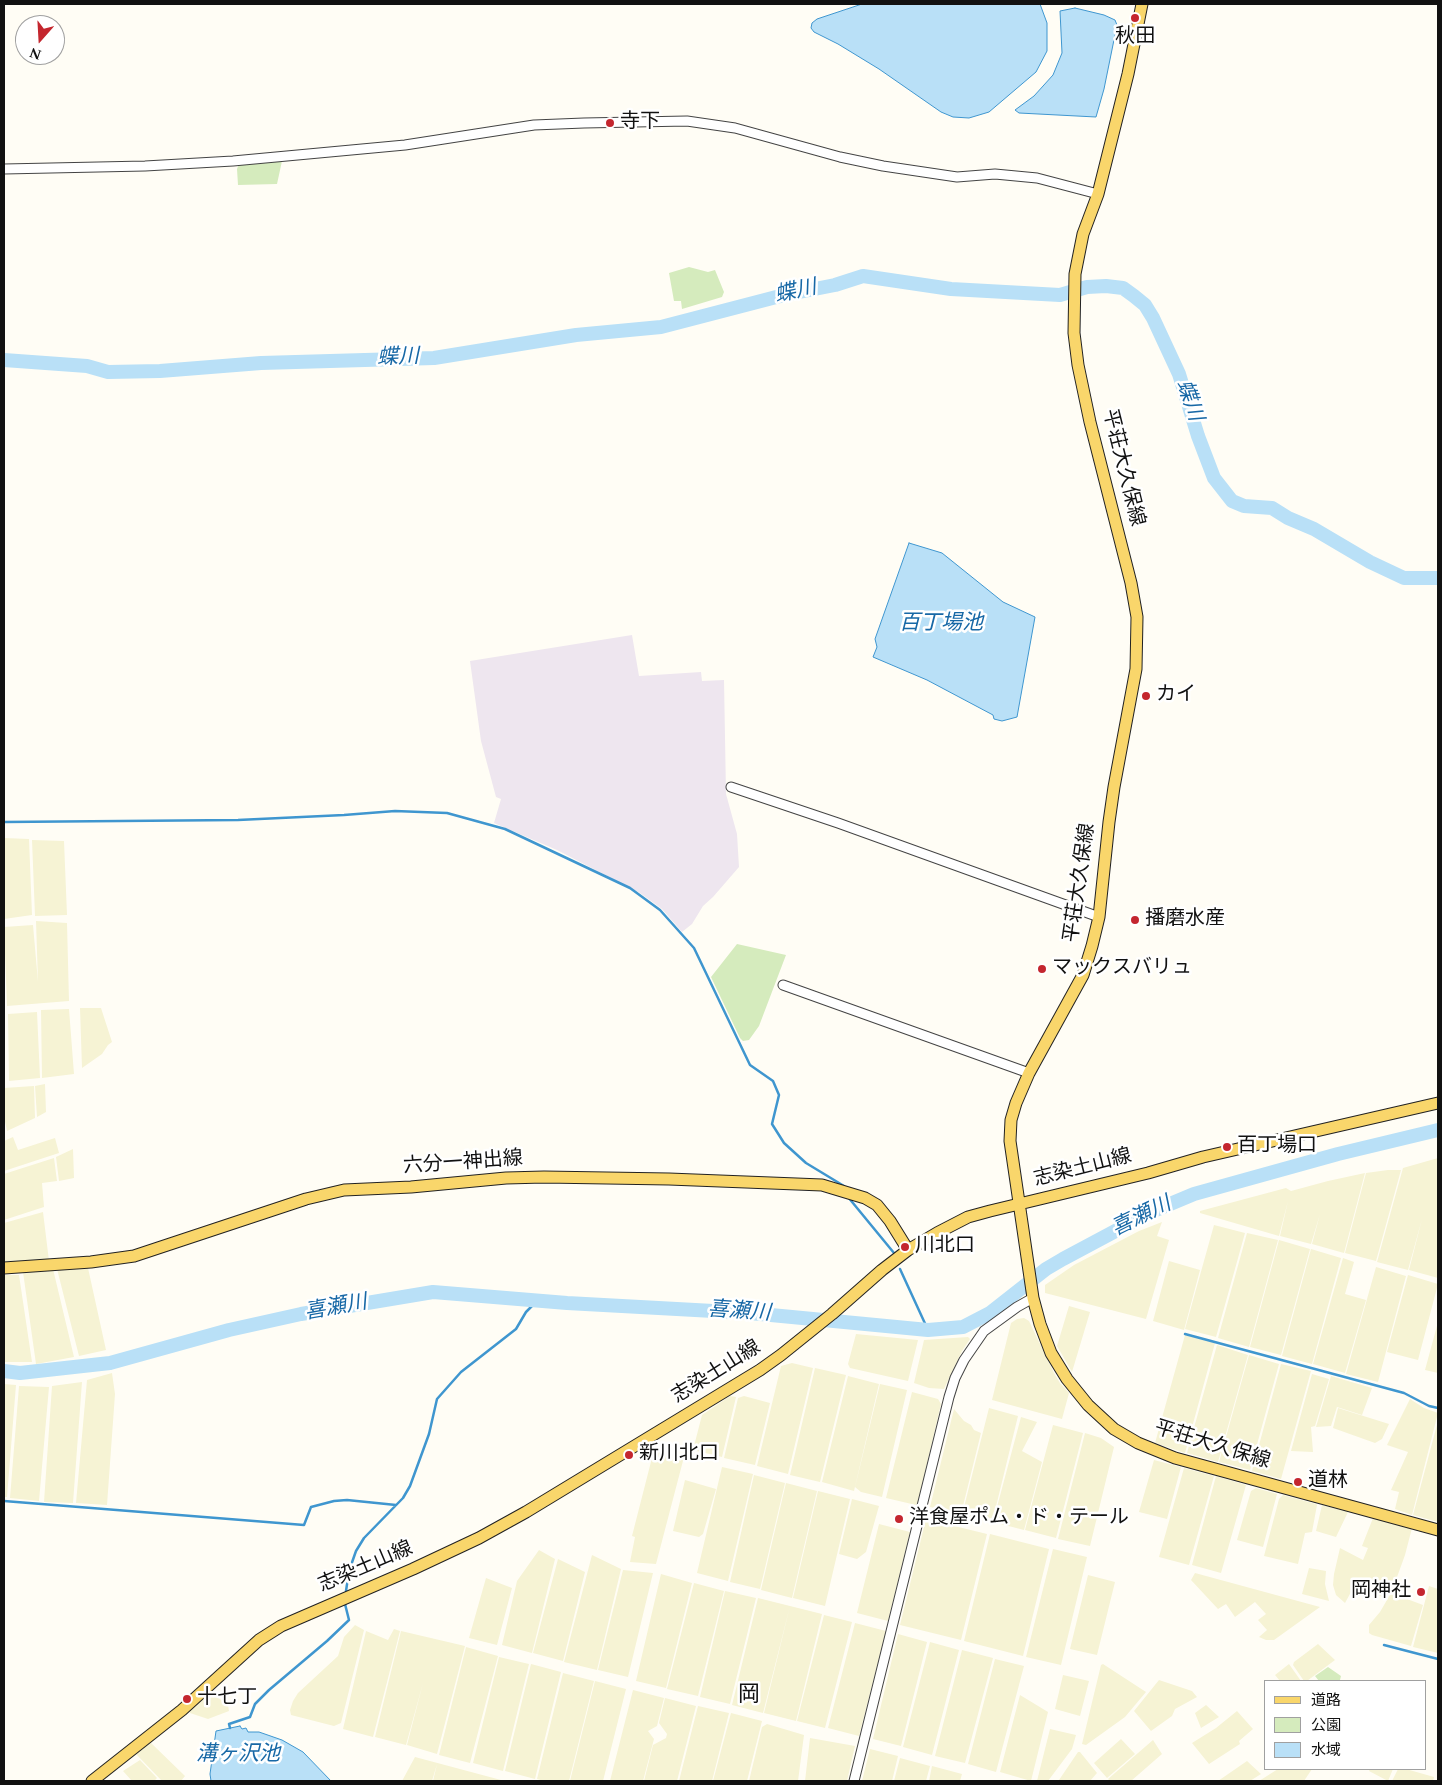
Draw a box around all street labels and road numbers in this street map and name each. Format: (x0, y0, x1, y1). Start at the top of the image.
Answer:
street label: 平荘大久保線 (1096, 407, 1148, 529)
street label: 平荘大久保線 (1061, 822, 1101, 944)
street label: 志染土山線 (1032, 1145, 1134, 1193)
street label: 六分一神出線 (402, 1148, 524, 1180)
street label: 志染土山線 (668, 1336, 766, 1410)
street label: 平荘大久保線 (1151, 1417, 1273, 1475)
street label: 志染土山線 (315, 1537, 417, 1599)

